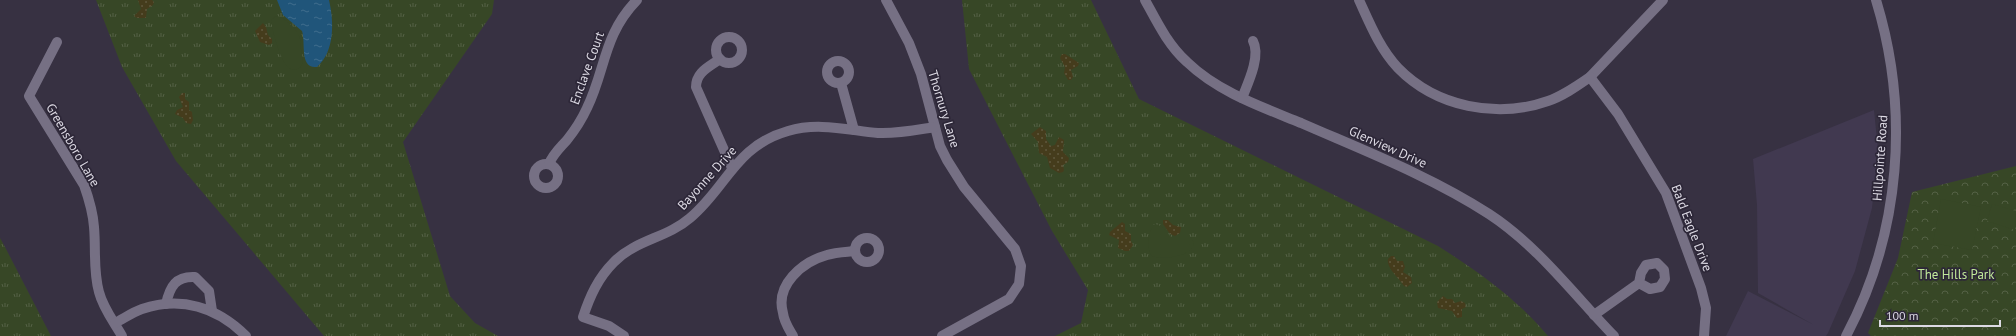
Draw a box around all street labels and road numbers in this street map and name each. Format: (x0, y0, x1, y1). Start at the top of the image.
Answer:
street label: Enclave Court (566, 29, 608, 107)
street label: Thornury Lane (924, 68, 964, 150)
street label: Greensboro Lane (42, 100, 104, 190)
street label: Hillpointe Road (1869, 114, 1891, 202)
street label: Glenview Drive (1346, 122, 1430, 172)
street label: Bayonne Drive (674, 142, 740, 214)
street label: Bald Eagle Drive (1668, 182, 1716, 274)

